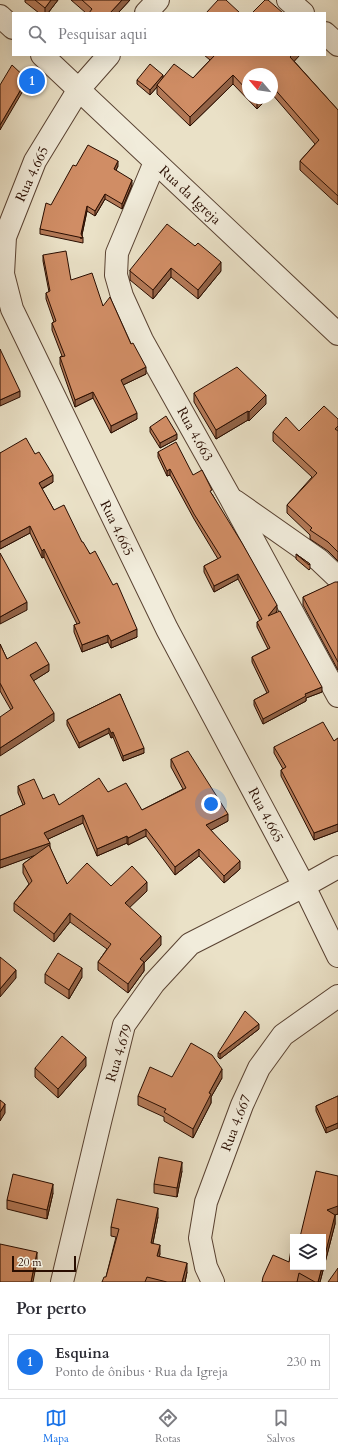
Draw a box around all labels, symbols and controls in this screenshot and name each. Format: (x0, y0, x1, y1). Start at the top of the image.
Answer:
search box (12, 12, 326, 56)
icon: search (26, 23, 48, 45)
text: Pesquisar aqui (58, 24, 147, 44)
pin: 1 (19, 66, 45, 96)
north arrow (242, 68, 278, 104)
street label: Rua 4.665 (11, 143, 53, 205)
street label: Rua da Igreja (155, 161, 225, 229)
street label: Rua 4.663 (172, 403, 218, 465)
street label: Rua 4.665 (95, 497, 139, 559)
street label: Rua 4.665 (244, 784, 288, 846)
your location (201, 794, 221, 814)
street label: Rua 4.679 (101, 1022, 137, 1084)
street label: Rua 4.667 (216, 1092, 256, 1154)
map controls (290, 1234, 326, 1270)
button: layers (290, 1234, 326, 1270)
scale bar (12, 1254, 76, 1273)
text: 20 m (18, 1255, 42, 1270)
text: Por perto (16, 1297, 86, 1320)
text: Esquina (55, 1343, 109, 1363)
text: 1 (27, 1353, 33, 1371)
text: 230 m (287, 1353, 321, 1371)
text: Ponto de ônibus · Rua da Igreja (55, 1363, 228, 1381)
tab: Mapa (43, 1407, 69, 1446)
tab: Rotas (155, 1407, 180, 1446)
tab: Salvos (267, 1407, 295, 1446)

